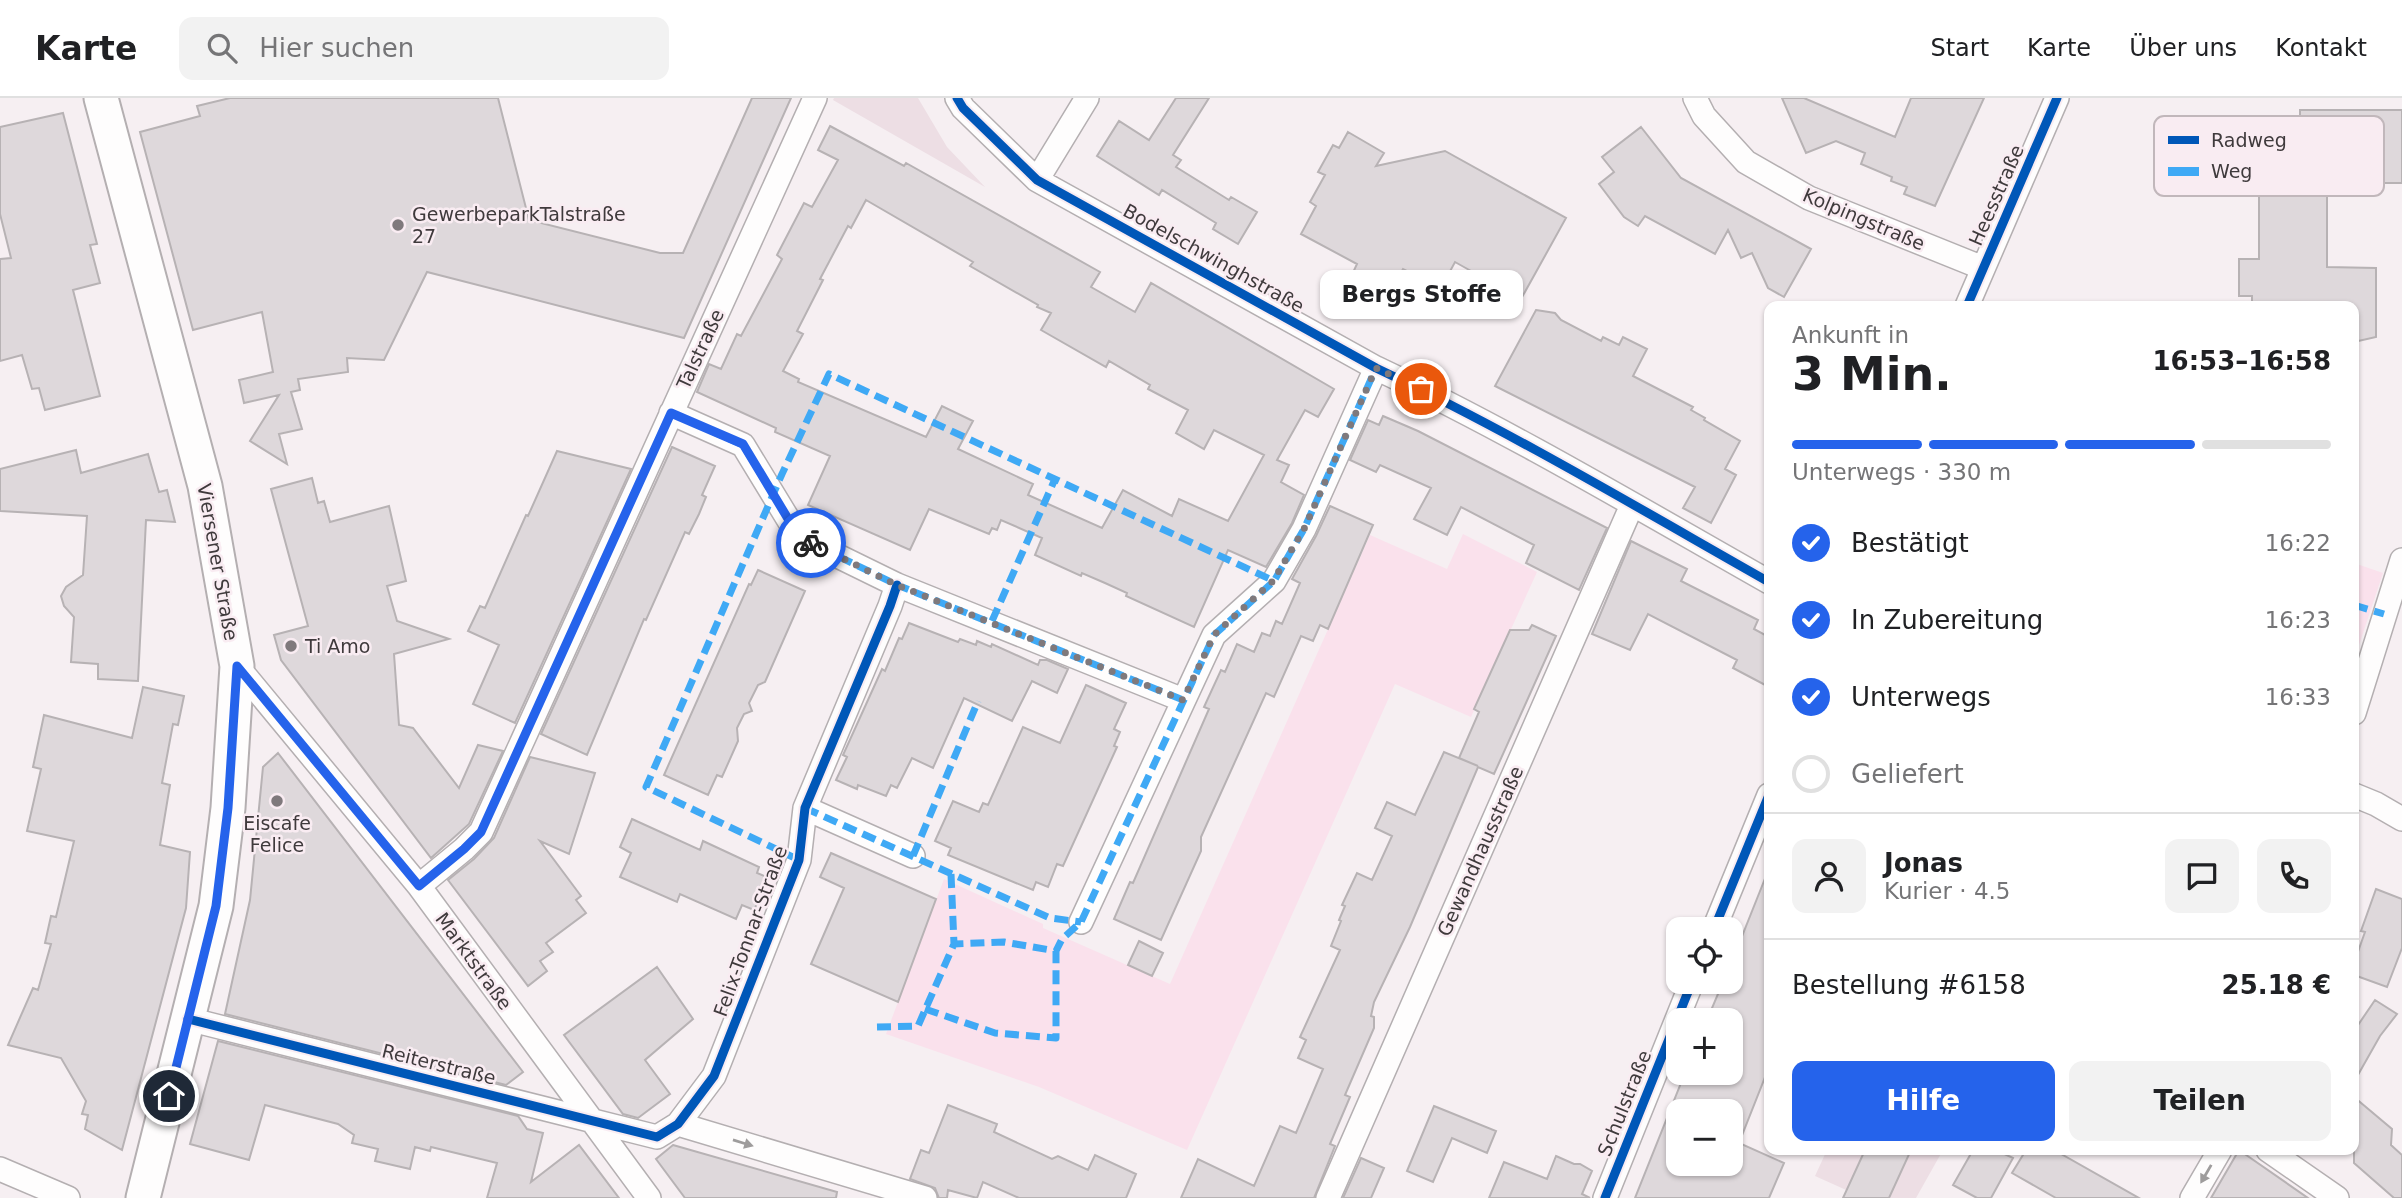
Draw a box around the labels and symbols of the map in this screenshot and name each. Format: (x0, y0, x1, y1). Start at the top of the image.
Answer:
legend (2154, 116, 2384, 196)
text: Radweg (2211, 129, 2287, 151)
street label: Heesstraße (1964, 141, 2028, 249)
text: Weg (2211, 160, 2252, 182)
street label: Kolpingstraße (1800, 183, 1928, 255)
street label: Bodelschwinghstraße (1120, 199, 1308, 317)
place label: GewerbeparkTalstraße 27 (412, 203, 626, 247)
marker: GewerbeparkTalstraße 27 (390, 217, 406, 233)
callout: Bergs Stoffe (1320, 270, 1522, 319)
street label: Talstraße (671, 305, 728, 393)
pin (1391, 359, 1451, 419)
street label: Viersener Straße (193, 482, 243, 642)
courier (776, 508, 846, 578)
place label: Ti Amo (304, 635, 370, 657)
marker: Ti Amo (283, 638, 299, 654)
street label: Gewandhausstraße (1433, 763, 1527, 939)
marker: Eiscafe Felice (269, 793, 285, 809)
place label: Eiscafe Felice (243, 812, 311, 856)
street label: Felix-Tonnar-Straße (709, 843, 791, 1019)
street label: Marktstraße (431, 908, 517, 1014)
street label: Reiterstraße (380, 1039, 498, 1089)
street label: Schulstraße (1593, 1047, 1655, 1159)
pin (139, 1066, 199, 1126)
one-way arrow (733, 1139, 754, 1149)
one-way arrow (2200, 1164, 2212, 1183)

